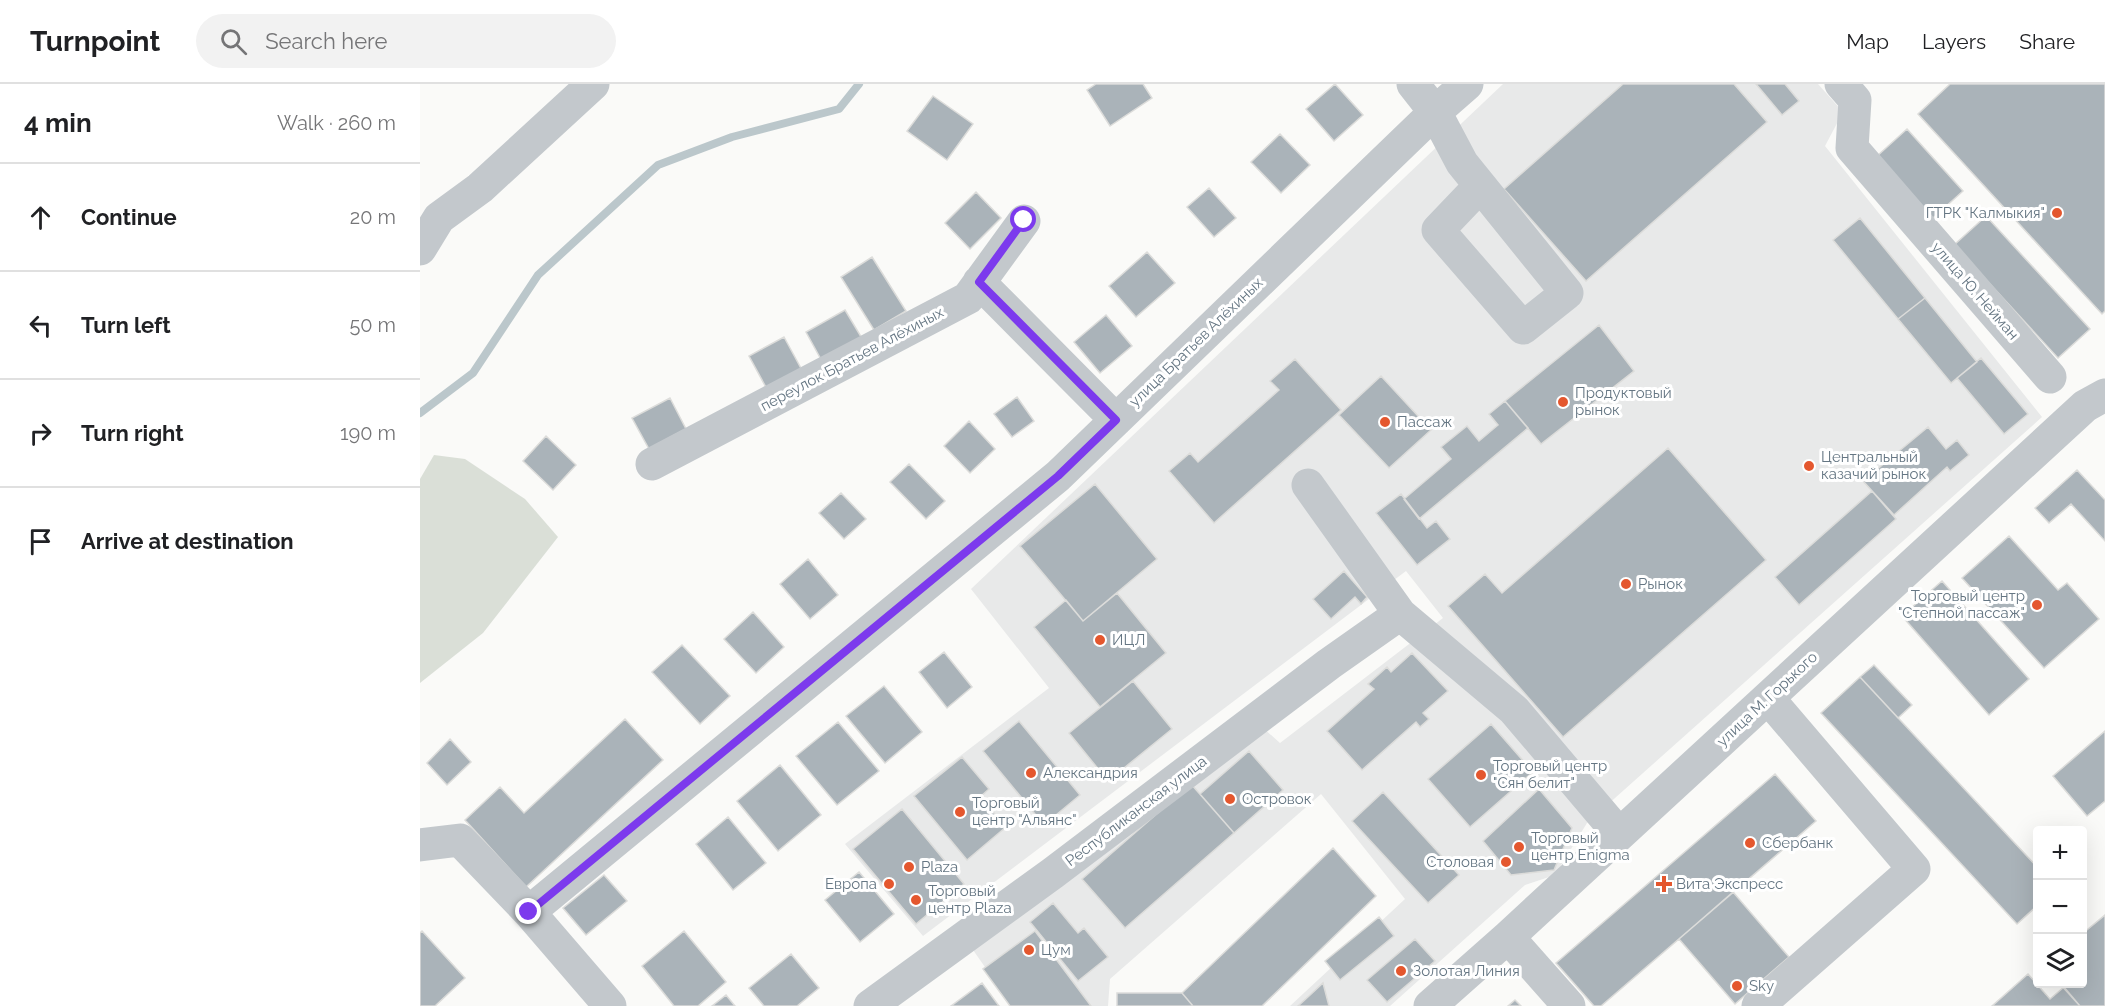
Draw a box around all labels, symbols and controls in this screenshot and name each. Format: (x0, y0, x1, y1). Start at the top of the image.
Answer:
search box (196, 14, 616, 68)
text: Turnpoint (30, 25, 160, 58)
icon: search (217, 25, 250, 58)
text: Search here (265, 28, 387, 54)
text: Map (1846, 29, 1889, 54)
text: Layers (1922, 29, 1986, 54)
text: Share (2019, 29, 2075, 54)
text: 4 min (24, 108, 92, 138)
text: Walk · 260 m (277, 111, 396, 135)
icon: ahead (24, 201, 57, 234)
text: Continue (81, 204, 177, 230)
place label: ГТРК "Калмыкия" (1926, 204, 2045, 222)
text: 20 m (350, 205, 396, 229)
route start (1010, 206, 1036, 232)
marker: ГТРК "Калмыкия" (2050, 206, 2064, 220)
street label: улица Ю. Нейман (1928, 238, 2022, 344)
street label: улица Братьев Алёхиных (1126, 273, 1267, 410)
street label: переулок Братьев Алёхиных (757, 303, 947, 415)
icon: left (24, 309, 57, 342)
text: Turn left (81, 312, 171, 338)
text: 50 m (349, 313, 396, 337)
place label: Продуктовый рынок (1575, 384, 1672, 419)
marker: Продуктовый рынок (1556, 395, 1570, 409)
place label: Пассаж (1397, 413, 1452, 431)
marker: Пассаж (1378, 415, 1392, 429)
icon: right (24, 417, 57, 450)
text: Turn right (81, 420, 184, 446)
text: 190 m (340, 421, 396, 445)
place label: Центральный казачий рынок (1821, 448, 1926, 483)
marker: Центральный казачий рынок (1802, 459, 1816, 473)
icon: arrive (24, 525, 57, 558)
text: Arrive at destination (81, 528, 294, 554)
place label: Рынок (1638, 575, 1683, 593)
marker: Рынок (1619, 577, 1633, 591)
place label: Торговый центр "Степной пассаж" (1898, 587, 2025, 622)
marker: Торговый центр "Степной пассаж" (2030, 598, 2044, 612)
place label: ИЦЛ (1112, 631, 1145, 649)
marker: ИЦЛ (1093, 633, 1107, 647)
street label: улица М. Горького (1713, 648, 1821, 750)
street label: Республиканская улица (1062, 752, 1210, 870)
place label: Торговый центр "Сян белит" (1493, 757, 1607, 792)
place label: Александрия (1043, 764, 1138, 782)
marker: Александрия (1024, 766, 1038, 780)
marker: Торговый центр "Сян белит" (1474, 768, 1488, 782)
place label: Островок (1242, 790, 1312, 808)
marker: Островок (1223, 792, 1237, 806)
place label: Торговый центр "Альянс" (972, 794, 1077, 829)
marker: Торговый центр "Альянс" (953, 805, 967, 819)
map controls (2033, 826, 2087, 988)
button: + (2033, 826, 2087, 880)
place label: Торговый центр Enigma (1531, 829, 1630, 864)
place label: Сбербанк (1762, 834, 1833, 852)
marker: Сбербанк (1743, 836, 1757, 850)
marker: Торговый центр Enigma (1512, 840, 1526, 854)
place label: Столовая (1426, 853, 1494, 871)
marker: Столовая (1499, 855, 1513, 869)
place label: Plaza (921, 858, 958, 876)
marker: Plaza (902, 860, 916, 874)
place label: Европа (825, 875, 877, 893)
place label: Вита Экспресс (1676, 875, 1783, 893)
marker: Европа (882, 877, 896, 891)
marker: Вита Экспресс (1657, 877, 1671, 891)
button: − (2033, 880, 2087, 934)
place label: Торговый центр Plaza (928, 882, 1012, 917)
marker: Торговый центр Plaza (909, 893, 923, 907)
route end (515, 898, 541, 924)
button: layers (2033, 934, 2087, 988)
place label: Цум (1041, 941, 1071, 959)
marker: Цум (1022, 943, 1036, 957)
place label: Золотая Линия (1413, 962, 1520, 980)
marker: Золотая Линия (1394, 964, 1408, 978)
place label: Sky (1749, 977, 1774, 995)
marker: Sky (1730, 979, 1744, 993)

